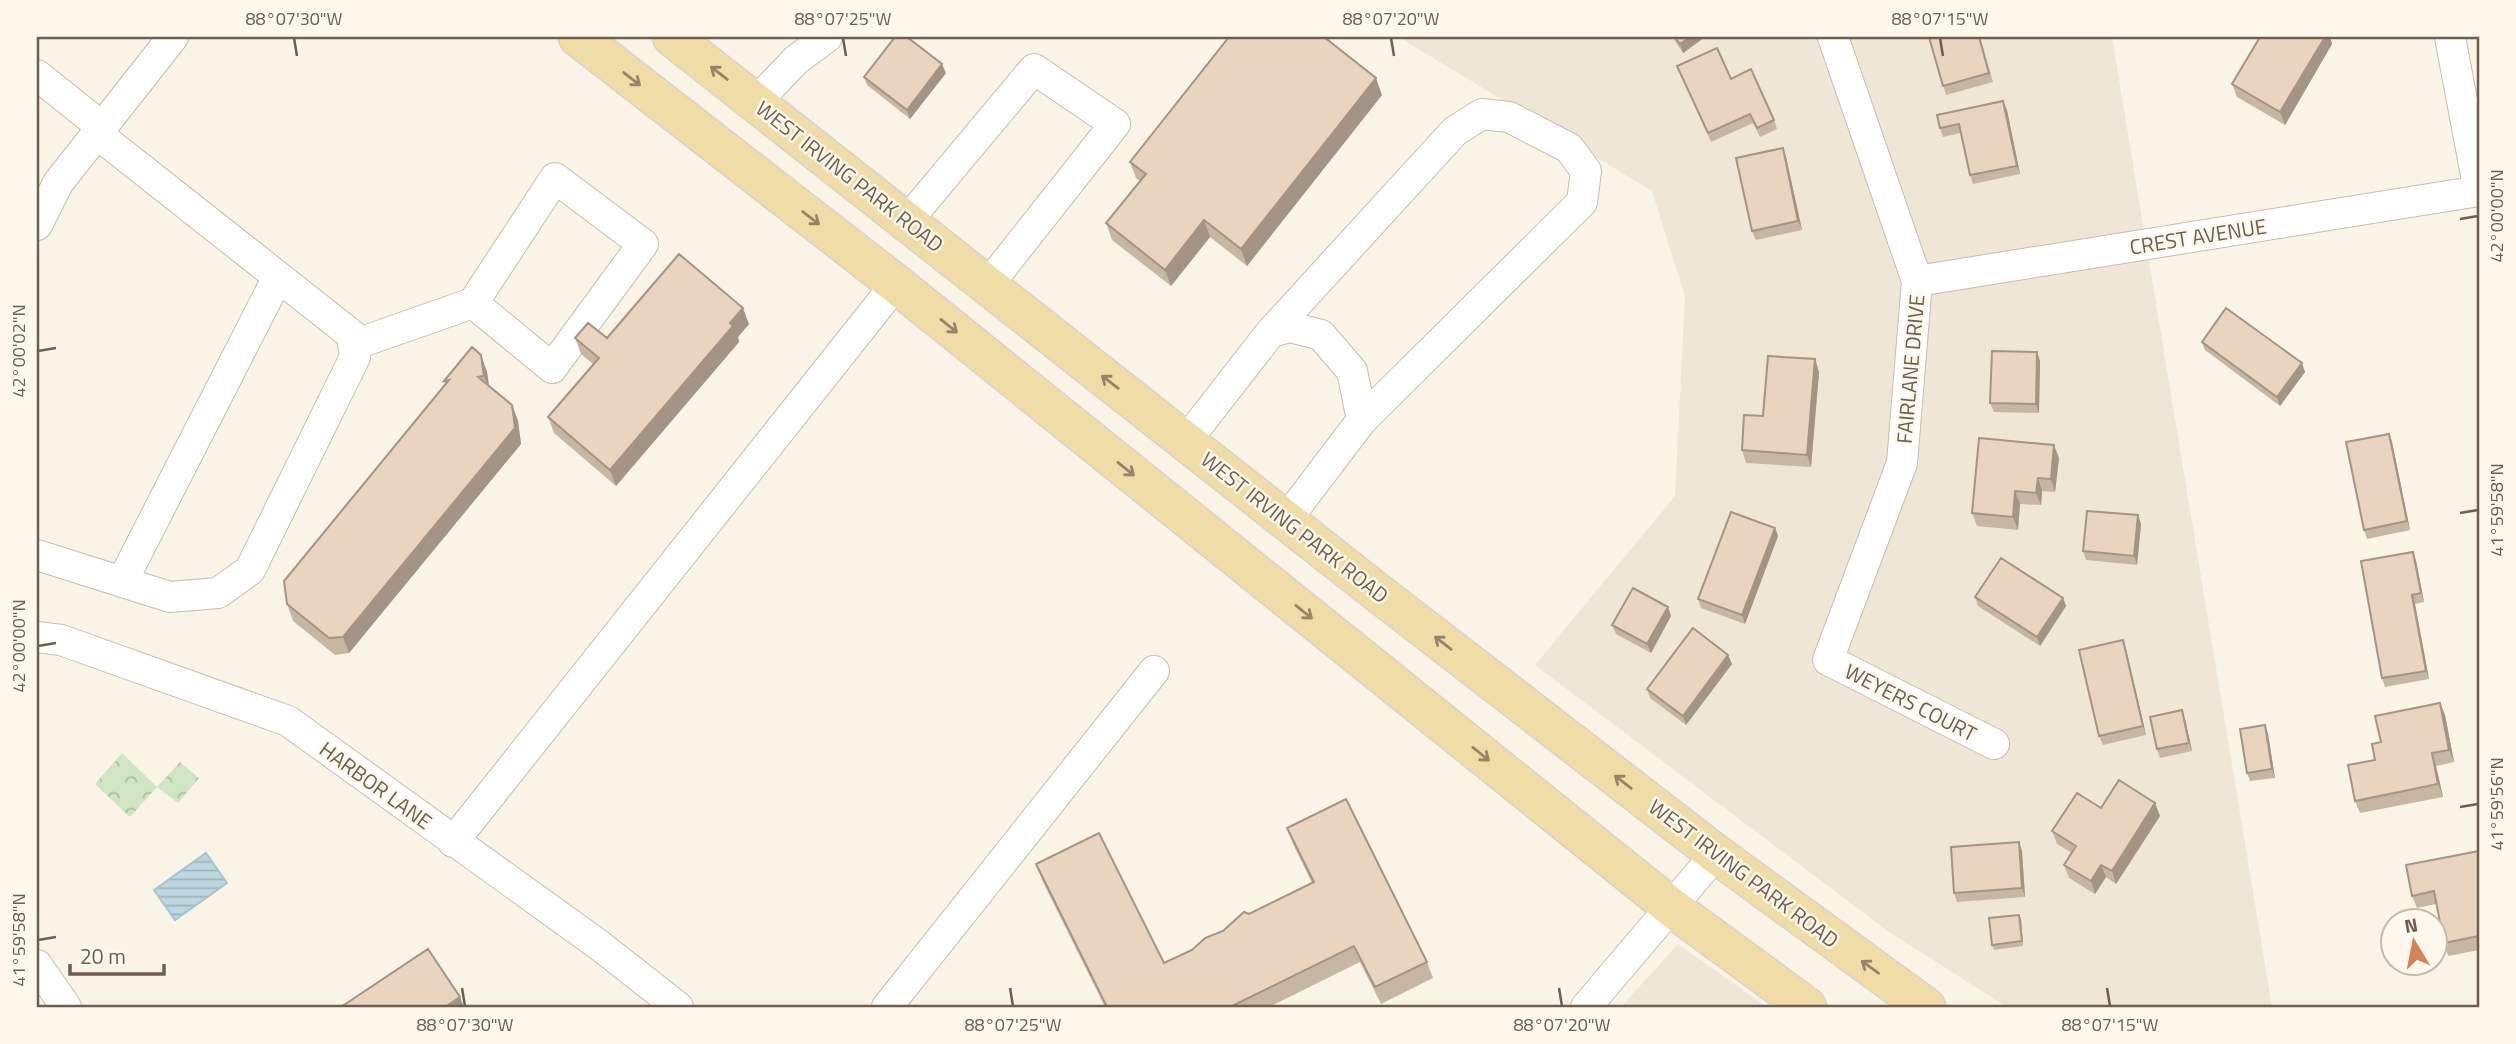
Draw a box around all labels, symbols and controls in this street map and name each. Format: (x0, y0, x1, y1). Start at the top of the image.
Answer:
text: 88°07'30"W (246, 5, 343, 32)
text: 88°07'25"W (795, 5, 892, 32)
text: 88°07'20"W (1343, 5, 1440, 32)
text: 88°07'15"W (1892, 5, 1989, 32)
one-way arrow (710, 66, 728, 81)
one-way arrow (622, 71, 640, 86)
street label: WEST IRVING PARK ROAD (749, 92, 951, 260)
text: 42°00'00"N (2483, 169, 2510, 263)
street label: CREST AVENUE (2127, 209, 2269, 263)
one-way arrow (802, 211, 820, 226)
street label: FAIRLANE DRIVE (1888, 293, 1932, 445)
text: 42°00'02"N (5, 304, 32, 398)
one-way arrow (939, 319, 958, 334)
one-way arrow (1102, 374, 1120, 389)
street label: WEST IRVING PARK ROAD (1194, 443, 1396, 611)
one-way arrow (1117, 461, 1135, 477)
text: 41°59'58"N (2483, 463, 2510, 557)
text: 42°00'00"N (5, 599, 32, 693)
one-way arrow (1294, 604, 1312, 619)
one-way arrow (1435, 636, 1453, 651)
street label: WEYERS COURT (1839, 655, 1983, 749)
street label: HARBOR LANE (313, 733, 439, 837)
one-way arrow (1471, 746, 1489, 762)
text: 41°59'56"N (2483, 757, 2510, 851)
one-way arrow (1615, 775, 1633, 790)
street label: WEST IRVING PARK ROAD (1642, 791, 1846, 955)
text: 41°59'58"N (5, 893, 32, 987)
north arrow (2380, 908, 2450, 978)
text: N (2402, 909, 2420, 940)
scale bar (70, 932, 164, 976)
text: 20 m (80, 940, 126, 972)
one-way arrow (1861, 960, 1880, 975)
text: 88°07'30"W (417, 1011, 514, 1038)
text: 88°07'25"W (965, 1011, 1062, 1038)
text: 88°07'20"W (1514, 1011, 1611, 1038)
text: 88°07'15"W (2062, 1011, 2159, 1038)

